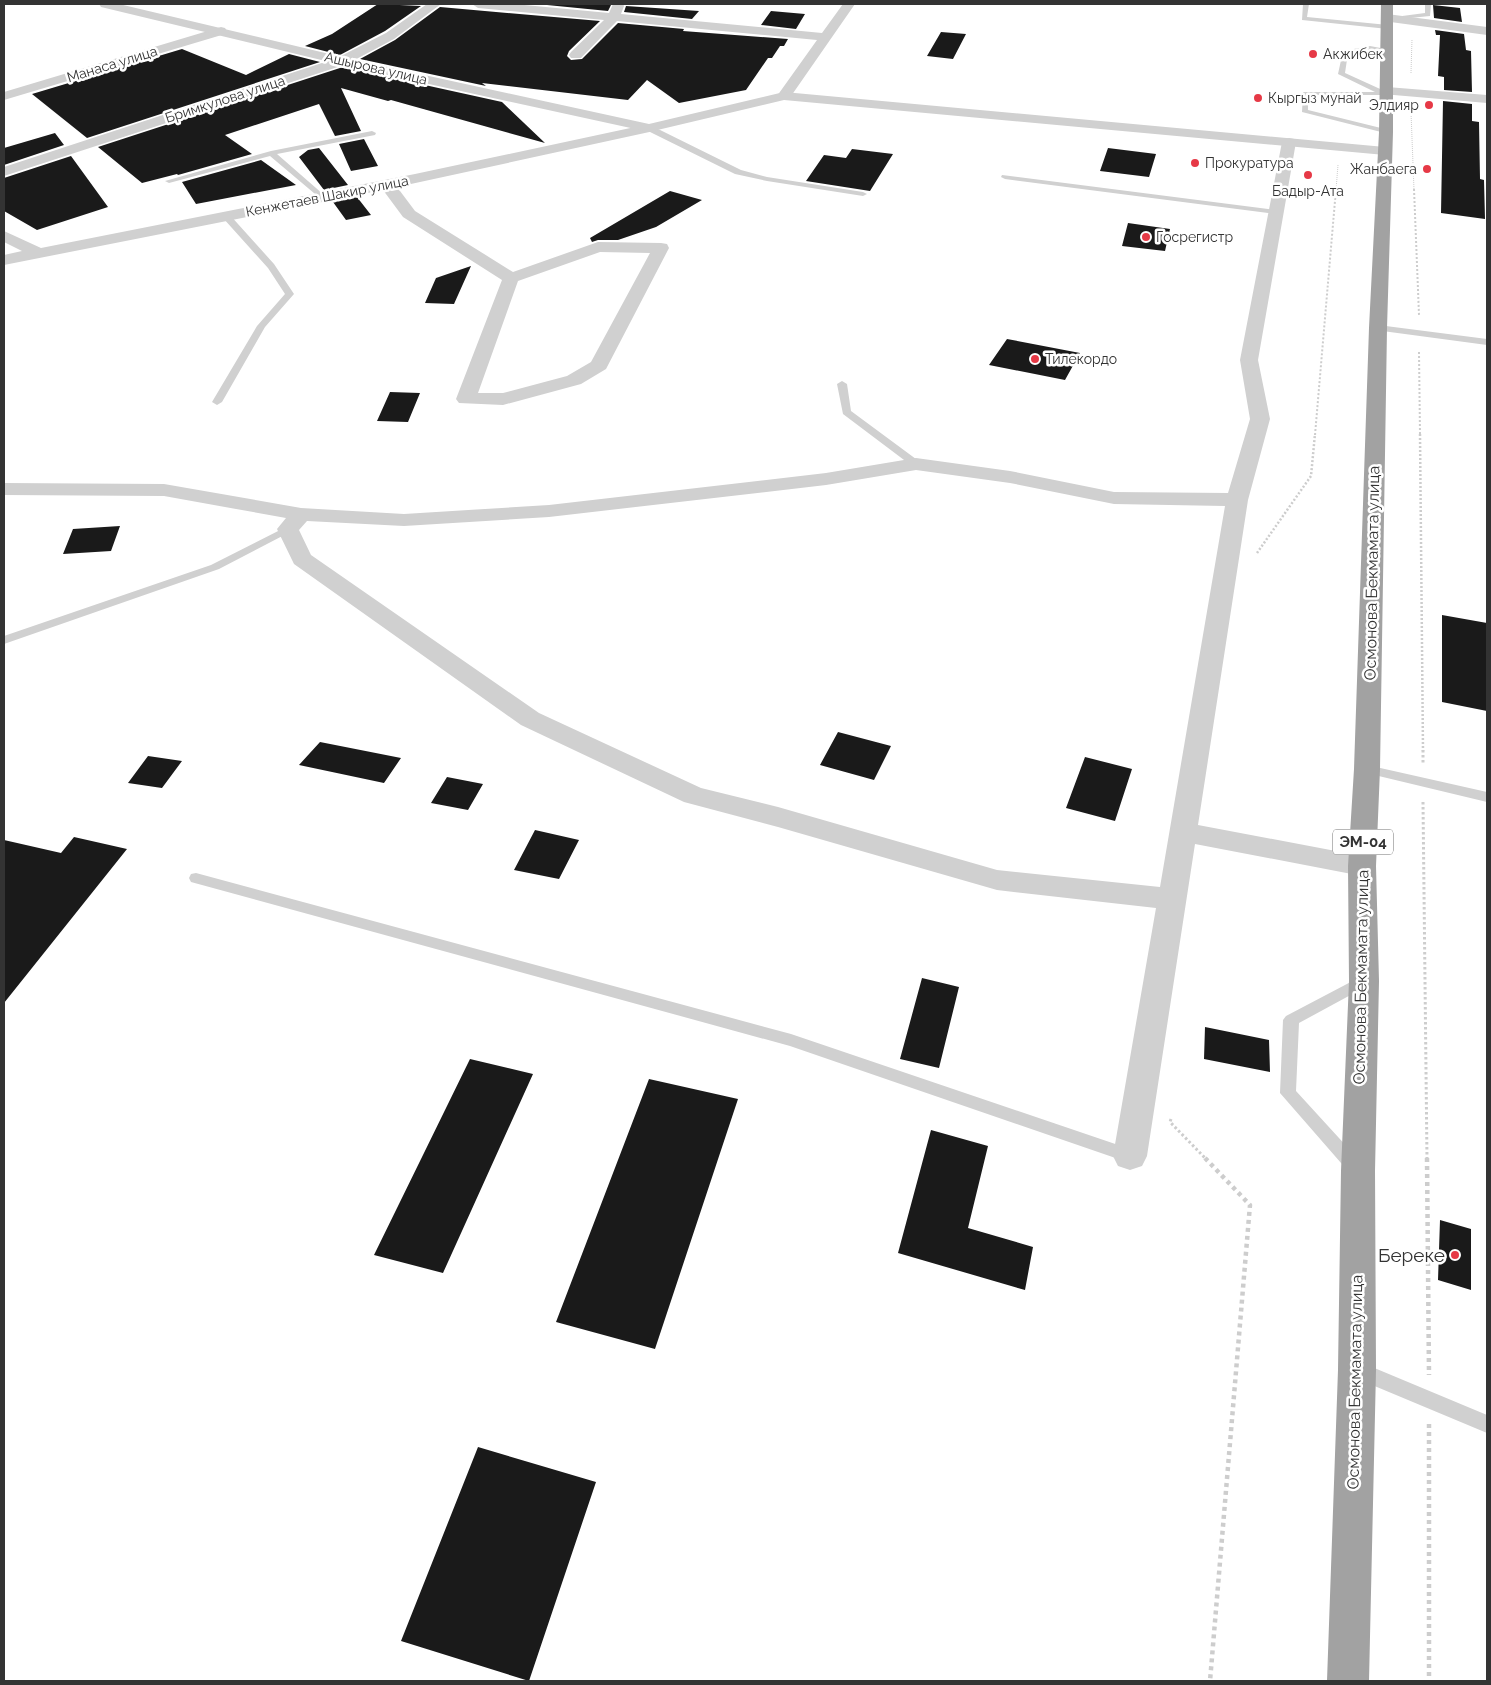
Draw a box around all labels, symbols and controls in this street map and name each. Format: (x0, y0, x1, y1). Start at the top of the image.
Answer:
street label: Манаса улица (65, 43, 159, 85)
place label: Акжибек (1323, 46, 1383, 62)
street label: Ашырова улица (323, 48, 429, 88)
marker: Акжибек (1307, 48, 1319, 60)
street label: Бримкулова улица (163, 72, 287, 126)
place label: Кыргыз мунай (1268, 90, 1362, 106)
marker: Кыргыз мунай (1252, 92, 1264, 104)
place label: Элдияр (1369, 97, 1419, 113)
marker: Элдияр (1423, 99, 1435, 111)
place label: Прокуратура (1205, 155, 1294, 171)
marker: Прокуратура (1189, 157, 1201, 169)
place label: Жанбаега (1350, 161, 1417, 177)
marker: Жанбаега (1421, 163, 1433, 175)
marker: Бадыр-Ата (1302, 169, 1314, 181)
street label: Кенжетаев Шакир улица (244, 172, 410, 220)
place label: Бадыр-Ата (1272, 183, 1344, 199)
place label: Госрегистр (1156, 229, 1233, 245)
marker: Госрегистр (1140, 231, 1152, 243)
place label: Тилекордо (1045, 351, 1117, 367)
marker: Тилекордо (1029, 353, 1041, 365)
street label: Осмонова Бекмамата улица (1361, 465, 1383, 681)
road number: ЭМ-04 (1333, 830, 1393, 854)
street label: Осмонова Бекмамата улица (1350, 869, 1372, 1085)
place label: Береке (1378, 1244, 1445, 1266)
marker: Береке (1449, 1249, 1461, 1261)
street label: Осмонова Бекмамата улица (1344, 1274, 1366, 1490)

